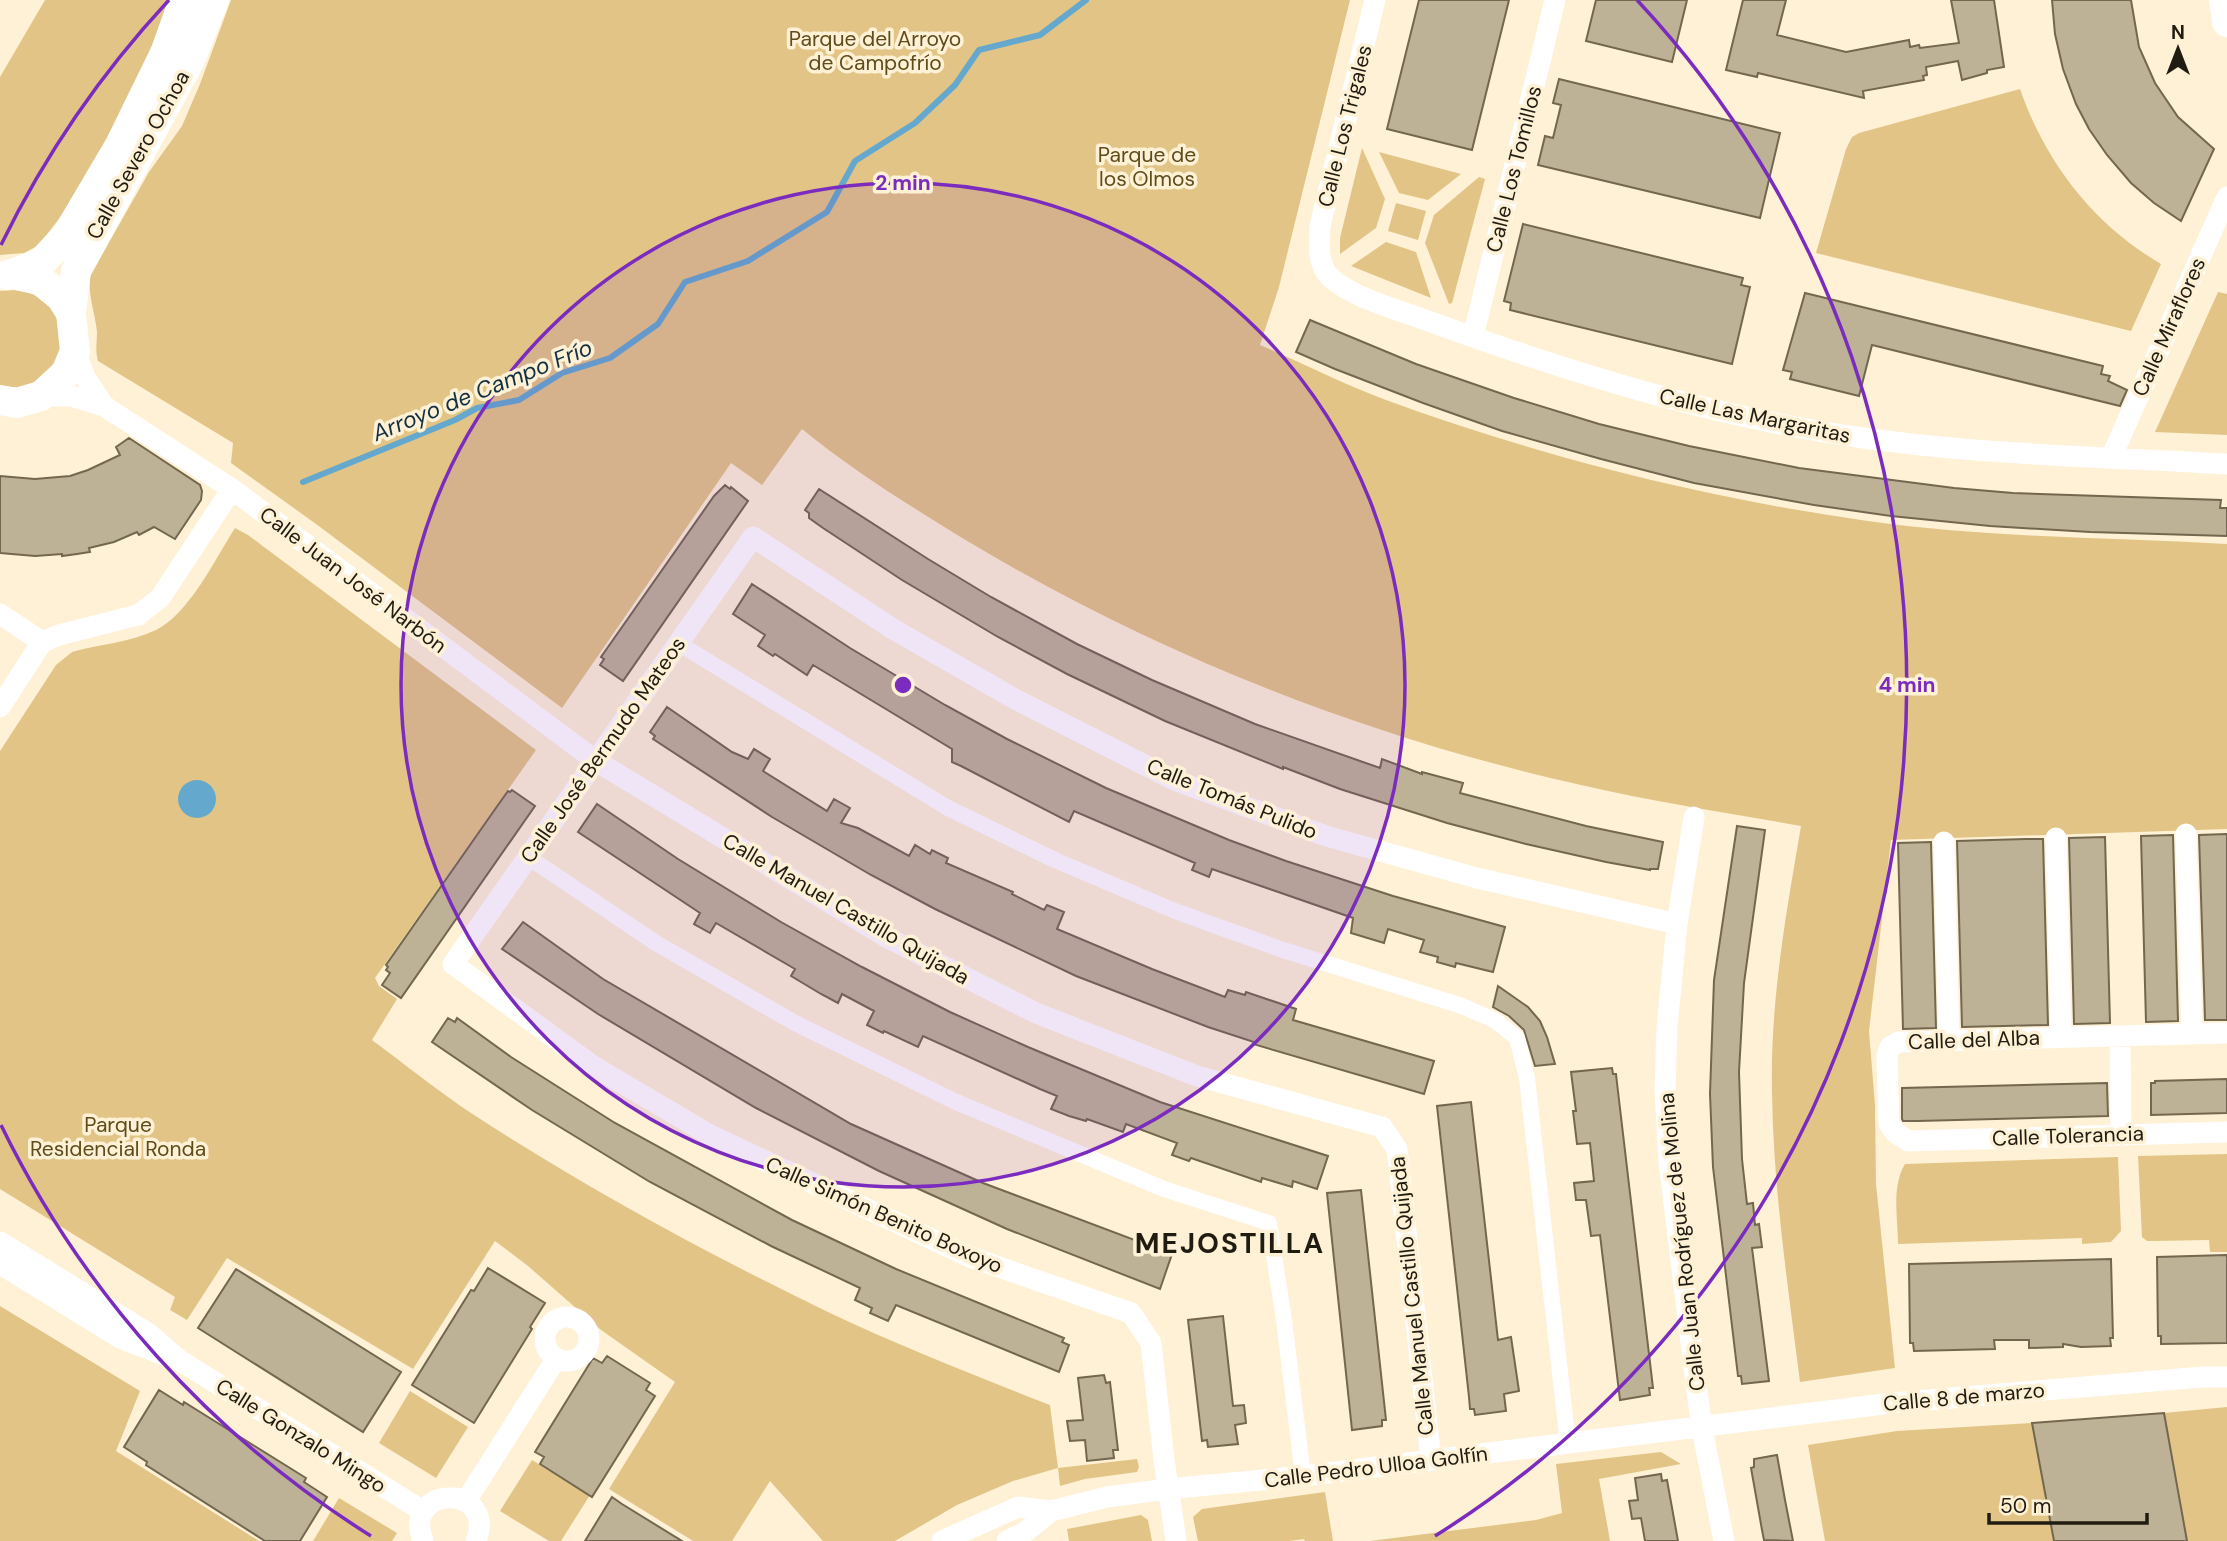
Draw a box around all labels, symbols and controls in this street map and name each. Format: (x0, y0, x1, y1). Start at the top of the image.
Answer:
north arrow (2143, 14, 2213, 84)
text: N (2171, 20, 2185, 45)
park label: Parque del Arroyo de Campofrío (789, 25, 961, 77)
street label: Calle Los Trigales (1311, 42, 1379, 210)
street label: Calle Severo Ochoa (80, 65, 196, 245)
street label: Calle Los Tomillos (1480, 83, 1548, 255)
park label: Parque de los Olmos (1098, 141, 1196, 193)
text: 2 min (875, 169, 931, 197)
street label: Calle Miraflores (2126, 253, 2212, 401)
water label: Arroyo de Campo Frío (367, 332, 596, 448)
street label: Calle Las Margaritas (1657, 382, 1853, 450)
street label: Calle Juan José Narbón (254, 500, 452, 660)
street label: Calle José Bermudo Mateos (514, 631, 692, 869)
text: 4 min (1878, 671, 1936, 699)
centre of rings (891, 673, 915, 697)
street label: Calle Tomás Pulido (1143, 752, 1321, 846)
street label: Calle Manuel Castillo Quijada (718, 827, 974, 991)
street label: Calle del Alba (1908, 1024, 2040, 1056)
street label: Calle Juan Rodríguez de Molina (1652, 1091, 1712, 1393)
park label: Parque Residencial Ronda (30, 1111, 206, 1163)
street label: Calle Tolerancia (1992, 1119, 2144, 1153)
street label: Calle Simón Benito Boxoyo (761, 1150, 1007, 1280)
street label: Calle Manuel Castillo Quijada (1383, 1155, 1441, 1437)
district label: MEJOSTILLA (1135, 1225, 1325, 1262)
street label: Calle Gonzalo Mingo (210, 1372, 392, 1500)
street label: Calle 8 de marzo (1882, 1376, 2046, 1418)
street label: Calle Pedro Ulloa Golfín (1263, 1439, 1489, 1495)
scale bar (1989, 1482, 2146, 1526)
text: 50 m (2000, 1492, 2051, 1520)

